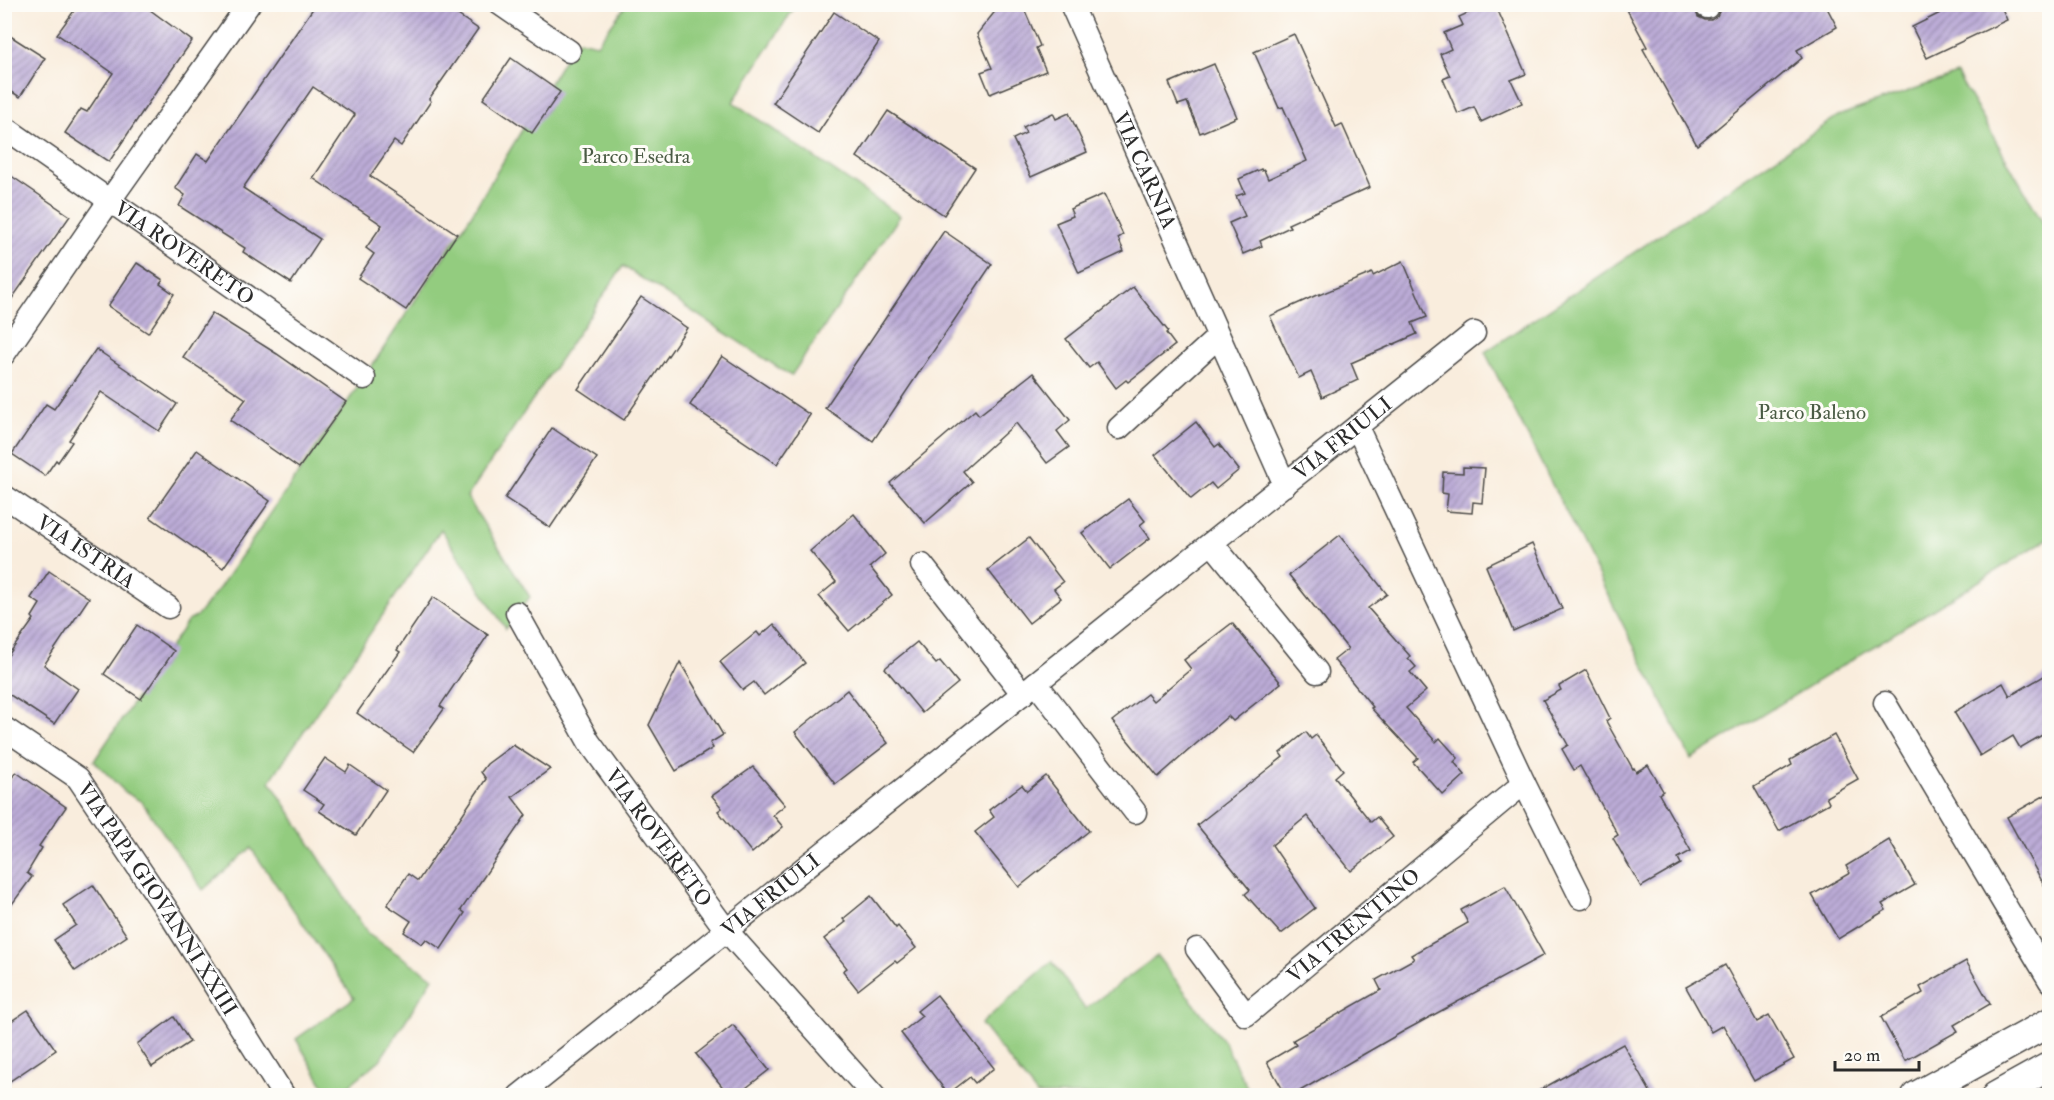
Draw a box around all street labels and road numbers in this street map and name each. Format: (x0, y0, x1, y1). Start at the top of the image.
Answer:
street label: VIA CARNIA (1107, 107, 1183, 233)
street label: VIA ROVERETO (109, 195, 260, 311)
street label: VIA FRIULI (1288, 390, 1397, 486)
street label: VIA ISTRIA (31, 508, 141, 595)
street label: VIA ROVERETO (599, 763, 718, 912)
street label: VIA PAPA GIOVANNI XXIII (71, 777, 244, 1021)
street label: VIA FRIULI (716, 847, 826, 943)
street label: VIA TRENTINO (1281, 862, 1426, 989)

